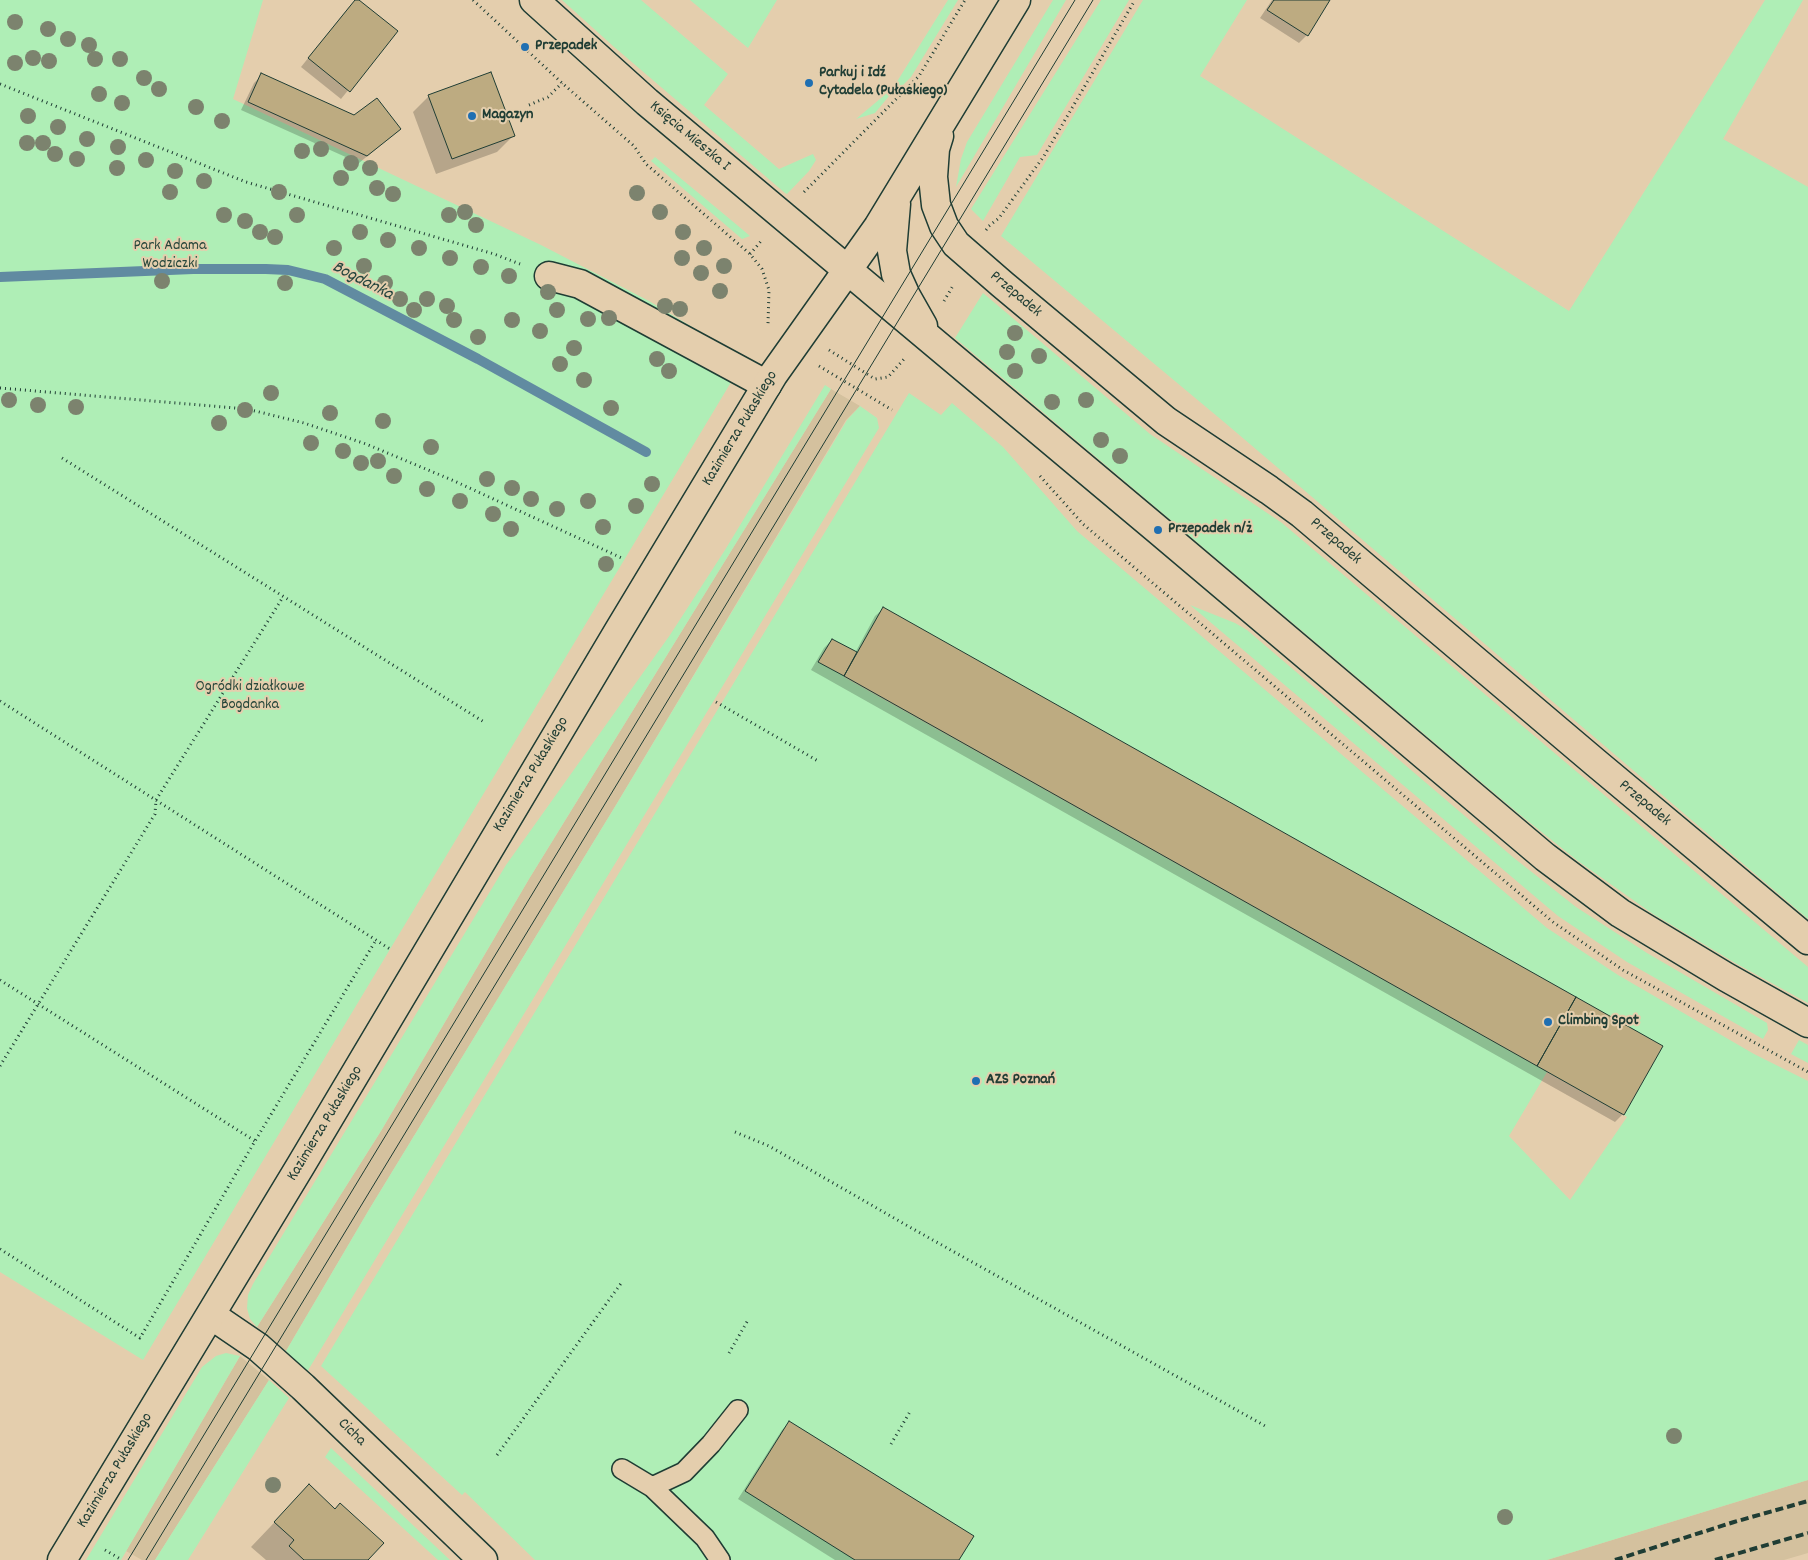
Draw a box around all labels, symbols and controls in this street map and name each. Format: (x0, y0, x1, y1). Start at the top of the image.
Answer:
place label: Przepadek (535, 37, 597, 57)
marker: Przepadek (519, 41, 531, 53)
place label: Parkuj i Idź Cytadela (Pułaskiego) (819, 64, 947, 102)
marker: Parkuj i Idź Cytadela (Pułaskiego) (803, 77, 815, 89)
street label: Księcia Mieszka I (645, 98, 733, 176)
place label: Magazyn (482, 106, 533, 126)
marker: Magazyn (466, 110, 478, 122)
park label: Park Adama Wodziczki (133, 237, 207, 275)
water label: Bogdanka (328, 258, 396, 306)
street label: Przepadek (985, 268, 1045, 322)
street label: Kazimierza Pułaskiego (699, 368, 783, 490)
street label: Przepadek (1305, 514, 1365, 570)
place label: Przepadek n/ż (1168, 520, 1252, 540)
marker: Przepadek n/ż (1152, 524, 1164, 536)
park label: Ogródki działkowe Bogdanka (196, 678, 304, 716)
street label: Kazimierza Pułaskiego (490, 714, 574, 836)
street label: Przepadek (1614, 777, 1674, 831)
place label: Climbing Spot (1558, 1012, 1639, 1032)
marker: Climbing Spot (1542, 1016, 1554, 1028)
street label: Kazimierza Pułaskiego (284, 1063, 368, 1185)
place label: AZS Poznań (986, 1071, 1055, 1091)
marker: AZS Poznań (970, 1075, 982, 1087)
street label: Kazimierza Pułaskiego (74, 1410, 158, 1532)
street label: Cicha (333, 1415, 369, 1451)

